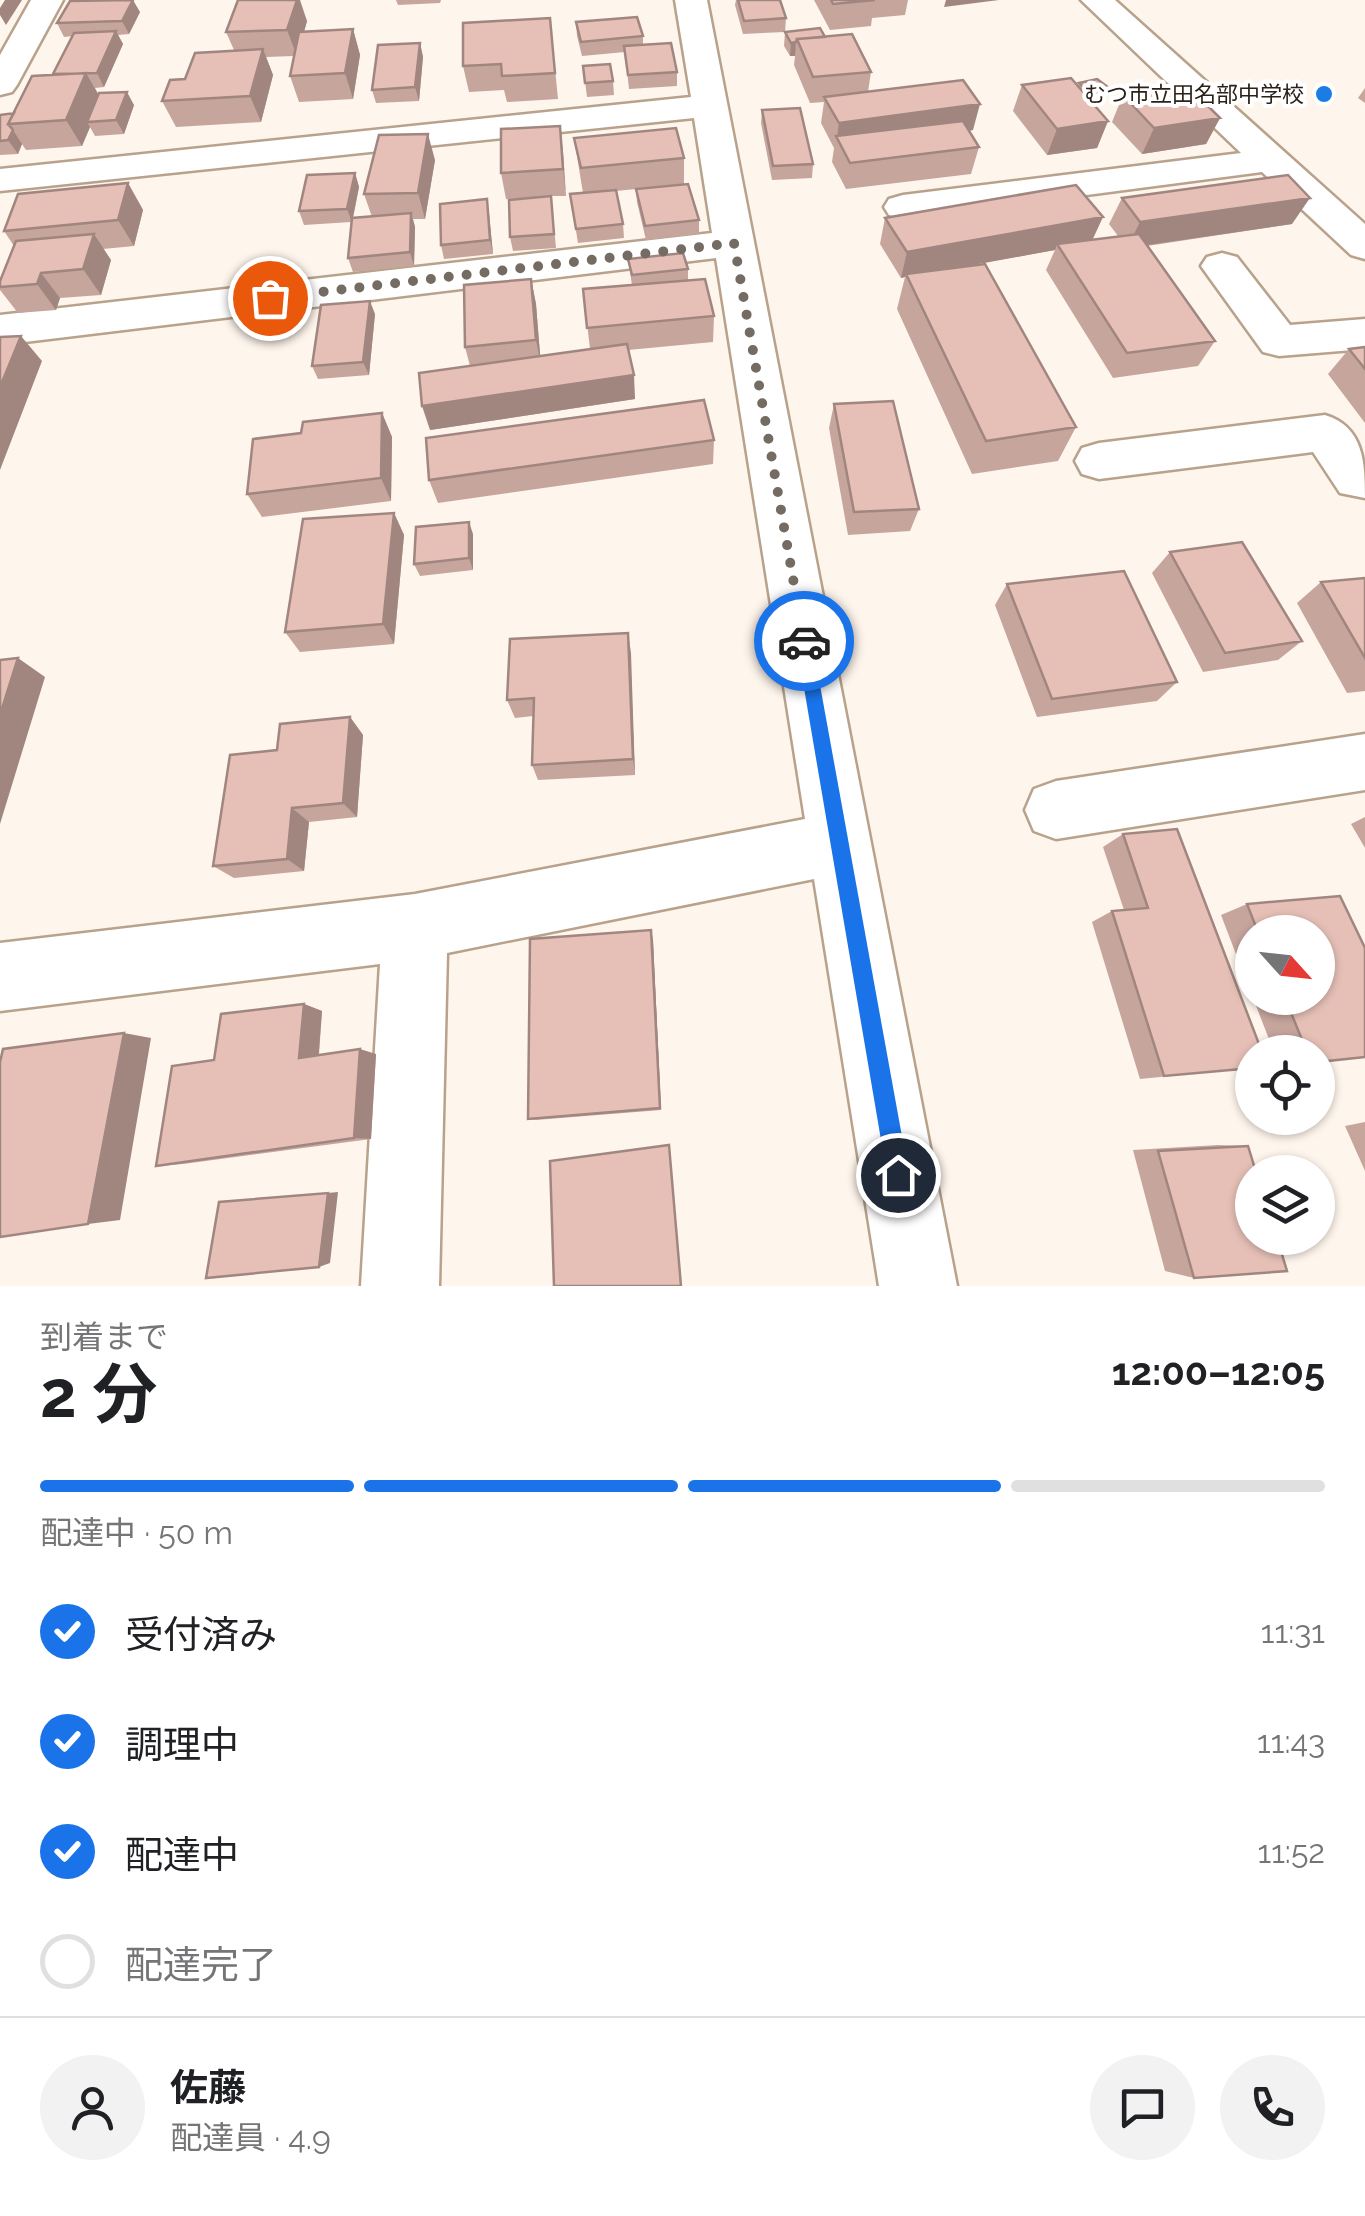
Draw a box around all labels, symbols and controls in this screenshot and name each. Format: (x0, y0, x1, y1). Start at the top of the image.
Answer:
place label: むつ市立田名部中学校 (1084, 81, 1304, 107)
marker: むつ市立田名部中学校 (1313, 83, 1335, 105)
pin (228, 256, 313, 341)
icon: bag (243, 271, 298, 326)
courier (754, 591, 854, 691)
icon: car (777, 614, 832, 669)
north arrow (1235, 915, 1335, 1015)
map controls (1235, 915, 1335, 1255)
button: locate (1235, 1035, 1335, 1135)
pin (856, 1133, 941, 1218)
icon: home (871, 1148, 926, 1203)
button: layers (1235, 1155, 1335, 1255)
text: 到着まで (40, 1318, 168, 1355)
text: 12:00–12:05 (1112, 1349, 1325, 1394)
text: 2 分 (40, 1356, 157, 1432)
text: 配達中 · 50 m (40, 1514, 233, 1551)
icon: check (40, 1604, 95, 1659)
text: 受付済み (125, 1612, 277, 1657)
text: 11:31 (1261, 1613, 1325, 1650)
icon: check (40, 1714, 95, 1769)
text: 調理中 (125, 1722, 239, 1767)
text: 11:43 (1257, 1723, 1325, 1760)
icon: check (40, 1824, 95, 1879)
text: 配達中 (125, 1832, 239, 1877)
text: 11:52 (1257, 1833, 1325, 1870)
text: 配達完了 (125, 1942, 277, 1987)
button: person (40, 2055, 145, 2160)
button: chat (1090, 2055, 1195, 2160)
button: phone (1220, 2055, 1325, 2160)
text: 佐藤 (170, 2065, 246, 2110)
text: 配達員 · 4.9 (170, 2119, 331, 2156)

